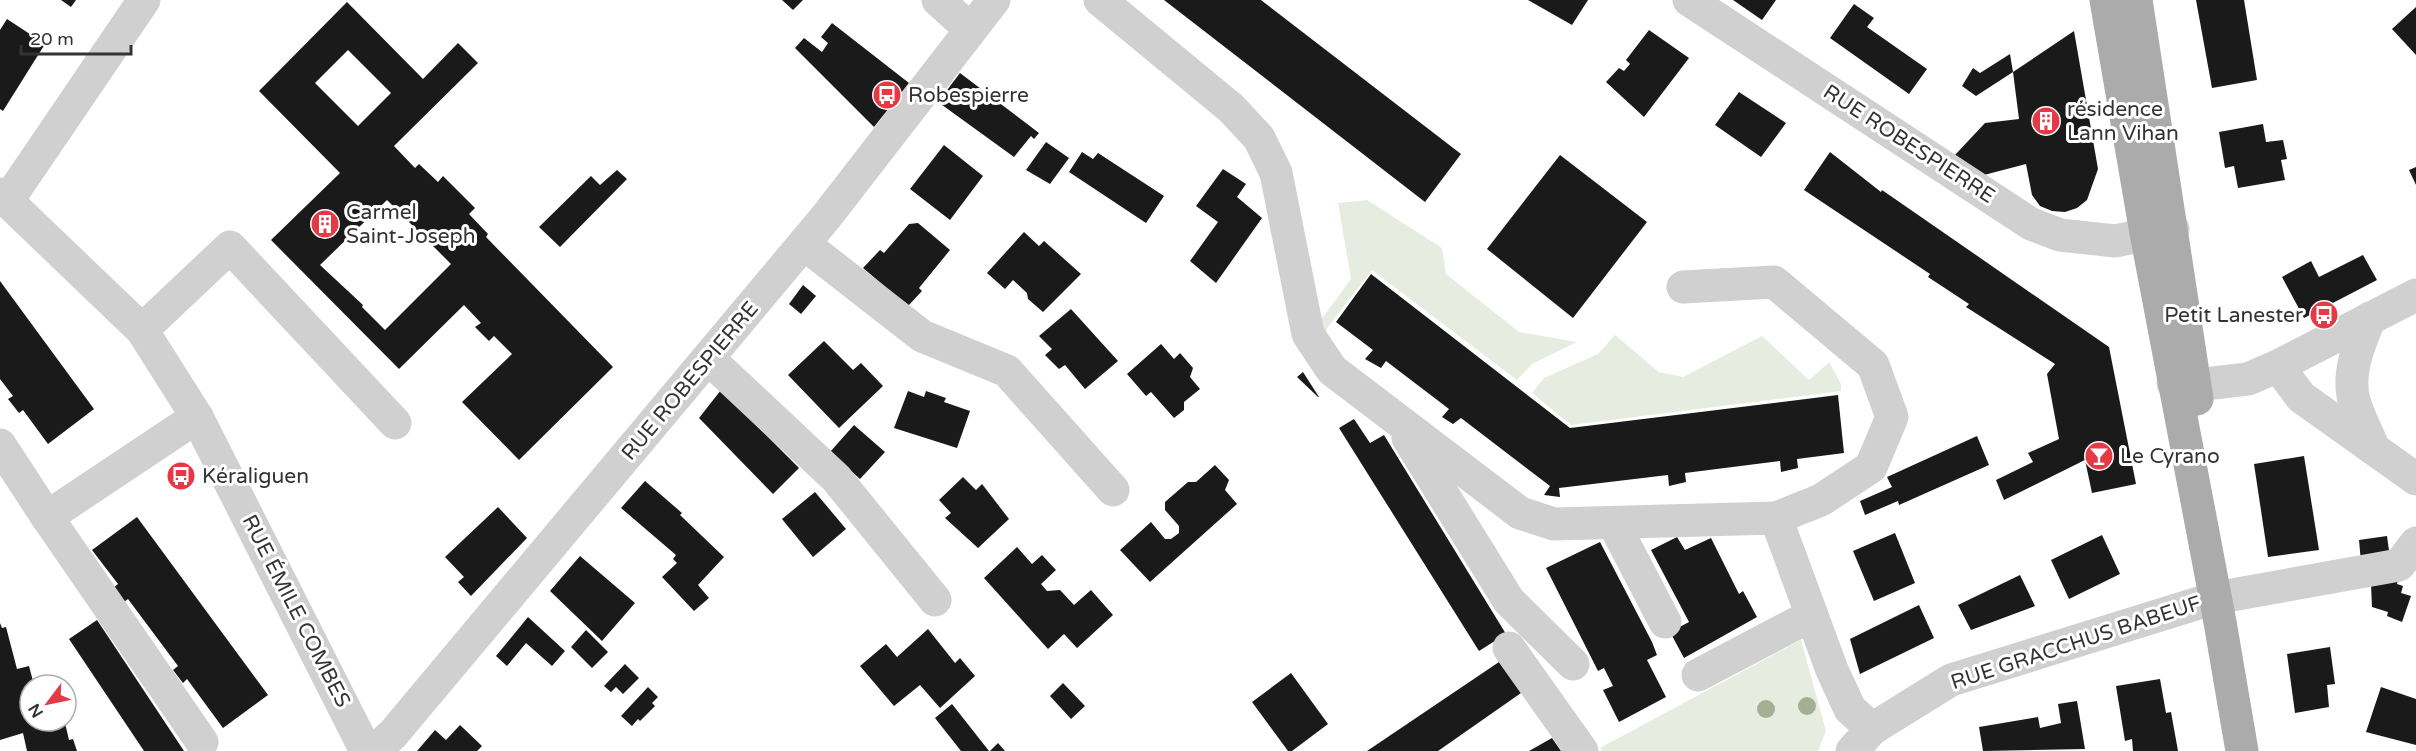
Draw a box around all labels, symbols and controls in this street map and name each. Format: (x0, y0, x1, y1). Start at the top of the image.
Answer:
scale bar (21, 18, 130, 56)
text: 20 m (30, 28, 74, 50)
bus stop icon: Robespierre (871, 79, 903, 111)
street label: RUE ROBESPIERRE (1819, 79, 1999, 209)
place label: Robespierre (908, 83, 1029, 108)
place label: résidence Lann Vihan (2067, 97, 2179, 146)
building icon: résidence Lann Vihan (2030, 105, 2062, 137)
place label: Carmel Saint-Joseph (346, 200, 476, 249)
building icon: Carmel Saint-Joseph (309, 208, 341, 240)
street label: RUE ROBESPIERRE (616, 297, 764, 465)
bus stop icon: Petit Lanester (2308, 299, 2340, 331)
place label: Petit Lanester (2164, 303, 2303, 328)
bar icon: Le Cyrano (2083, 440, 2115, 472)
place label: Le Cyrano (2120, 444, 2220, 469)
bus stop icon: Kéraliguen (165, 460, 197, 492)
place label: Kéraliguen (202, 464, 309, 489)
street label: RUE ÉMILE COMBES (237, 511, 355, 712)
street label: RUE GRACCHUS BABEUF (1948, 591, 2205, 695)
north arrow (18, 673, 78, 733)
text: N (24, 700, 48, 721)

